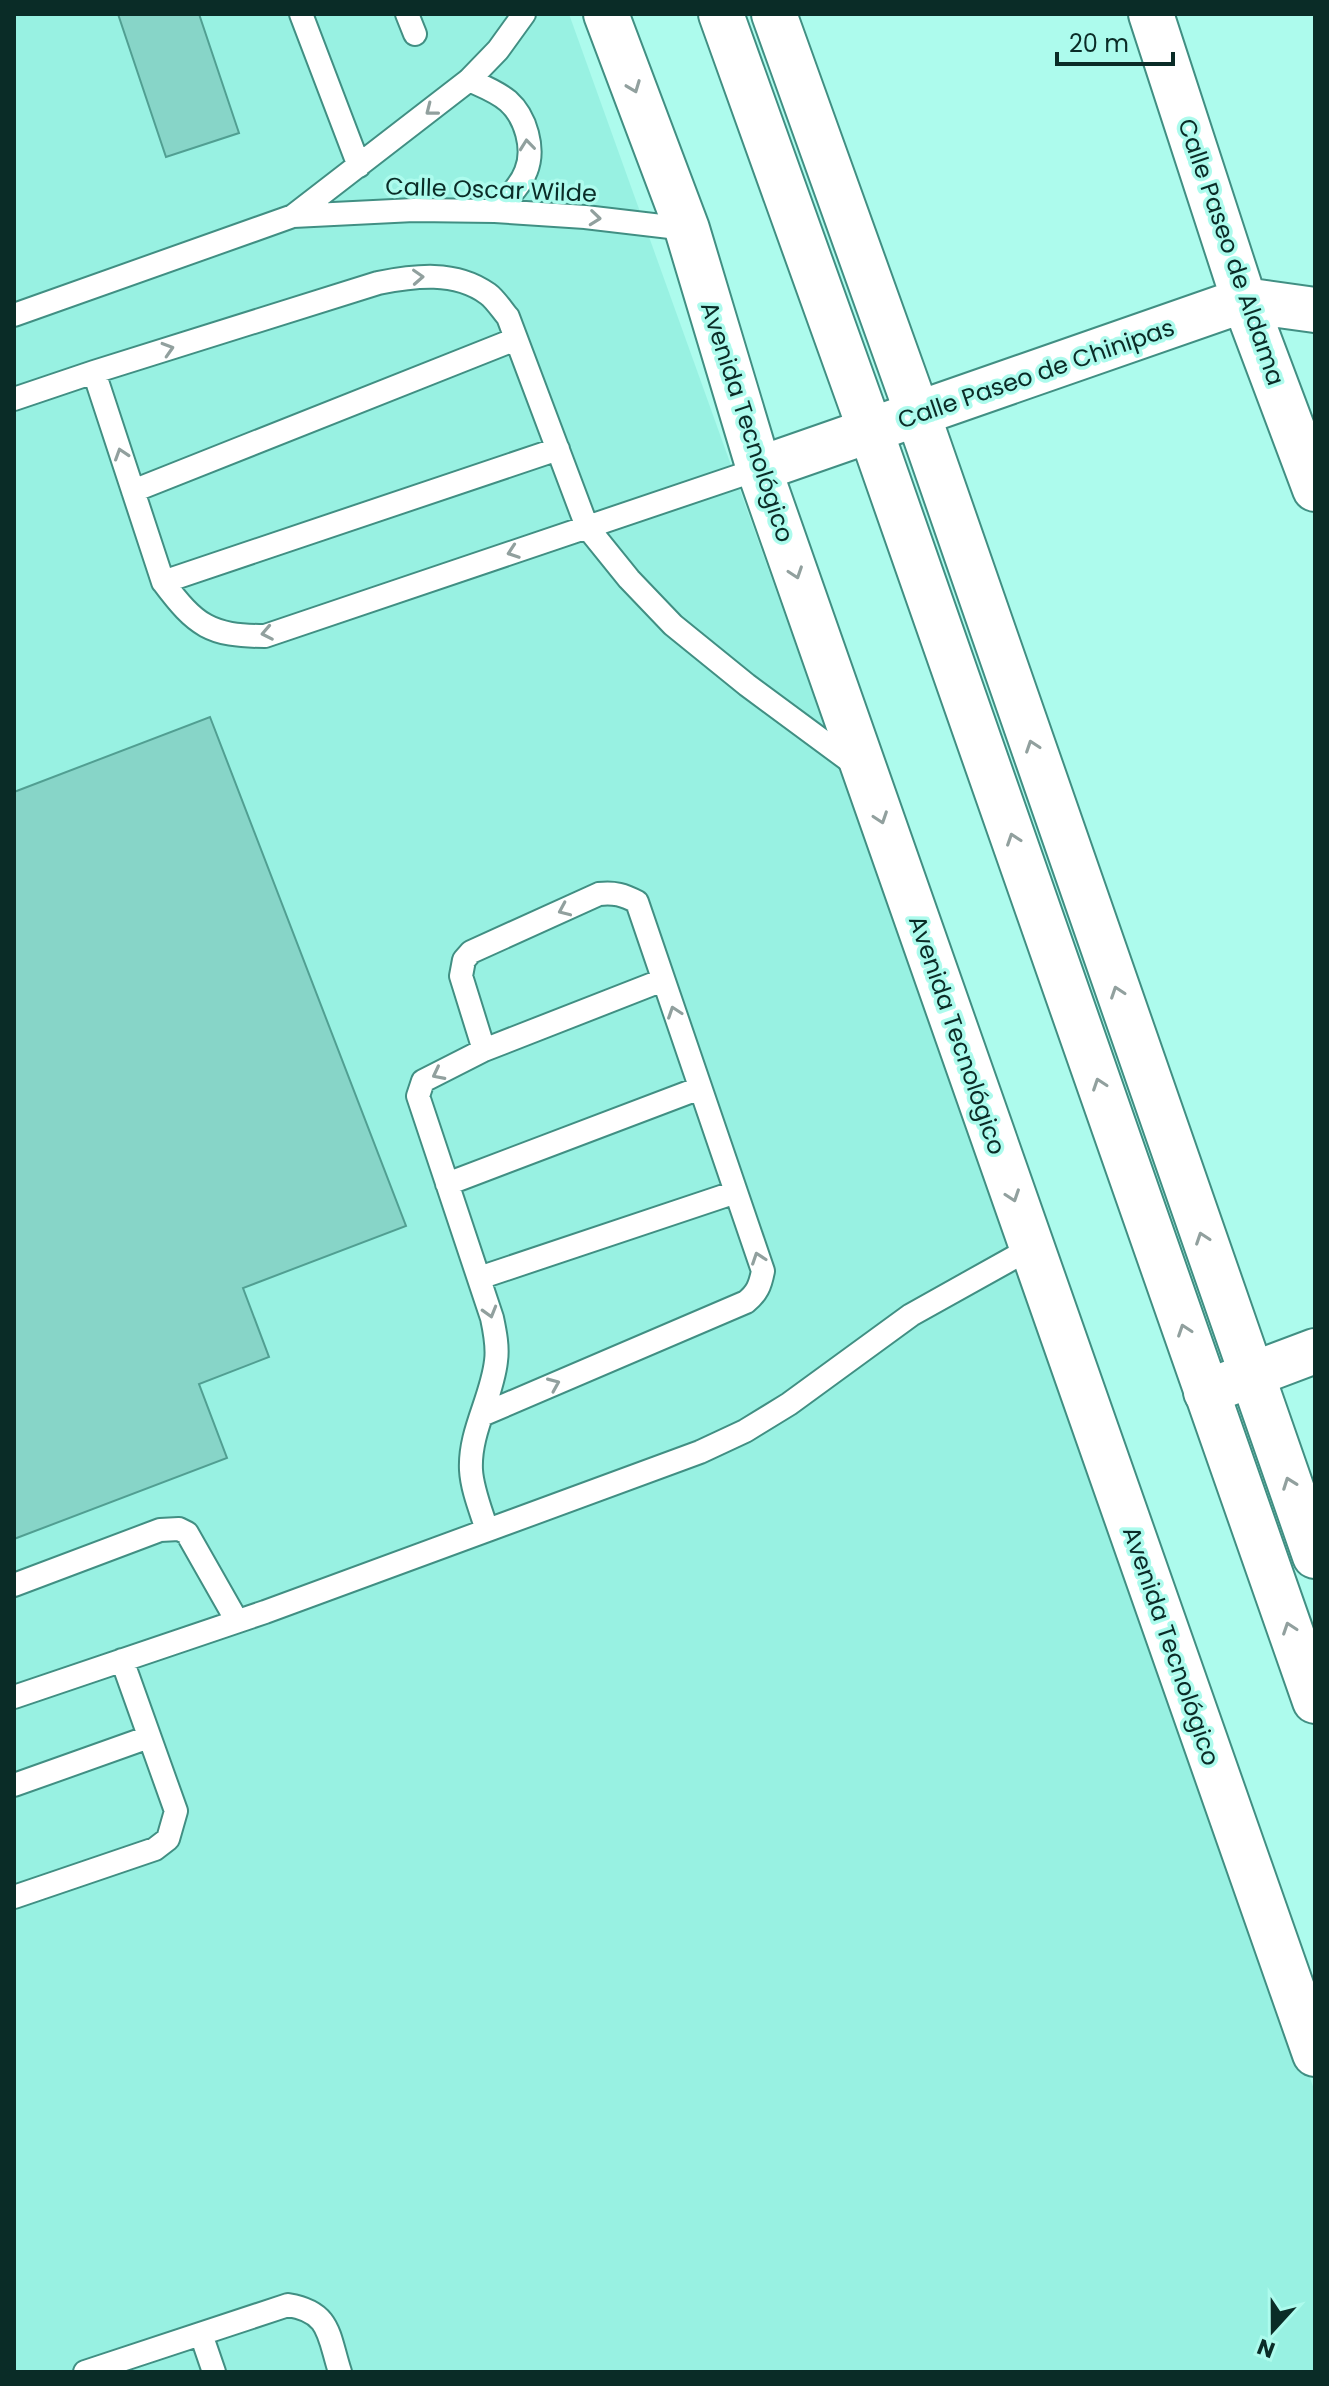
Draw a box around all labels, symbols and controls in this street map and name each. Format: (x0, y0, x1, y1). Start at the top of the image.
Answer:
scale bar (1057, 16, 1173, 66)
text: 20 m (1069, 27, 1129, 60)
one-way arrow (624, 79, 641, 93)
one-way arrow (425, 100, 440, 114)
street label: Calle Paseo de Aldama (1170, 114, 1293, 390)
one-way arrow (519, 138, 536, 151)
street label: Calle Oscar Wilde (385, 169, 597, 210)
one-way arrow (589, 210, 602, 227)
one-way arrow (411, 269, 424, 286)
street label: Avenida Tecnológico (693, 297, 802, 546)
street label: Calle Paseo de Chinipas (893, 311, 1179, 436)
one-way arrow (161, 342, 175, 358)
one-way arrow (115, 448, 131, 462)
one-way arrow (507, 542, 521, 558)
one-way arrow (786, 565, 802, 579)
one-way arrow (260, 624, 273, 641)
one-way arrow (1026, 740, 1042, 754)
one-way arrow (871, 810, 888, 824)
one-way arrow (1006, 832, 1022, 846)
one-way arrow (558, 900, 572, 916)
street label: Avenida Tecnológico (901, 911, 1014, 1159)
one-way arrow (1111, 986, 1127, 1000)
one-way arrow (667, 1006, 683, 1020)
one-way arrow (431, 1064, 446, 1080)
one-way arrow (1092, 1078, 1108, 1092)
one-way arrow (1003, 1188, 1019, 1202)
one-way arrow (1196, 1231, 1212, 1245)
one-way arrow (752, 1251, 768, 1265)
one-way arrow (480, 1305, 497, 1319)
one-way arrow (1178, 1323, 1194, 1337)
one-way arrow (546, 1378, 560, 1394)
one-way arrow (1282, 1477, 1298, 1491)
street label: Avenida Tecnológico (1115, 1522, 1228, 1770)
one-way arrow (1282, 1621, 1299, 1635)
north arrow (1233, 2290, 1313, 2370)
text: N (1253, 2331, 1279, 2366)

